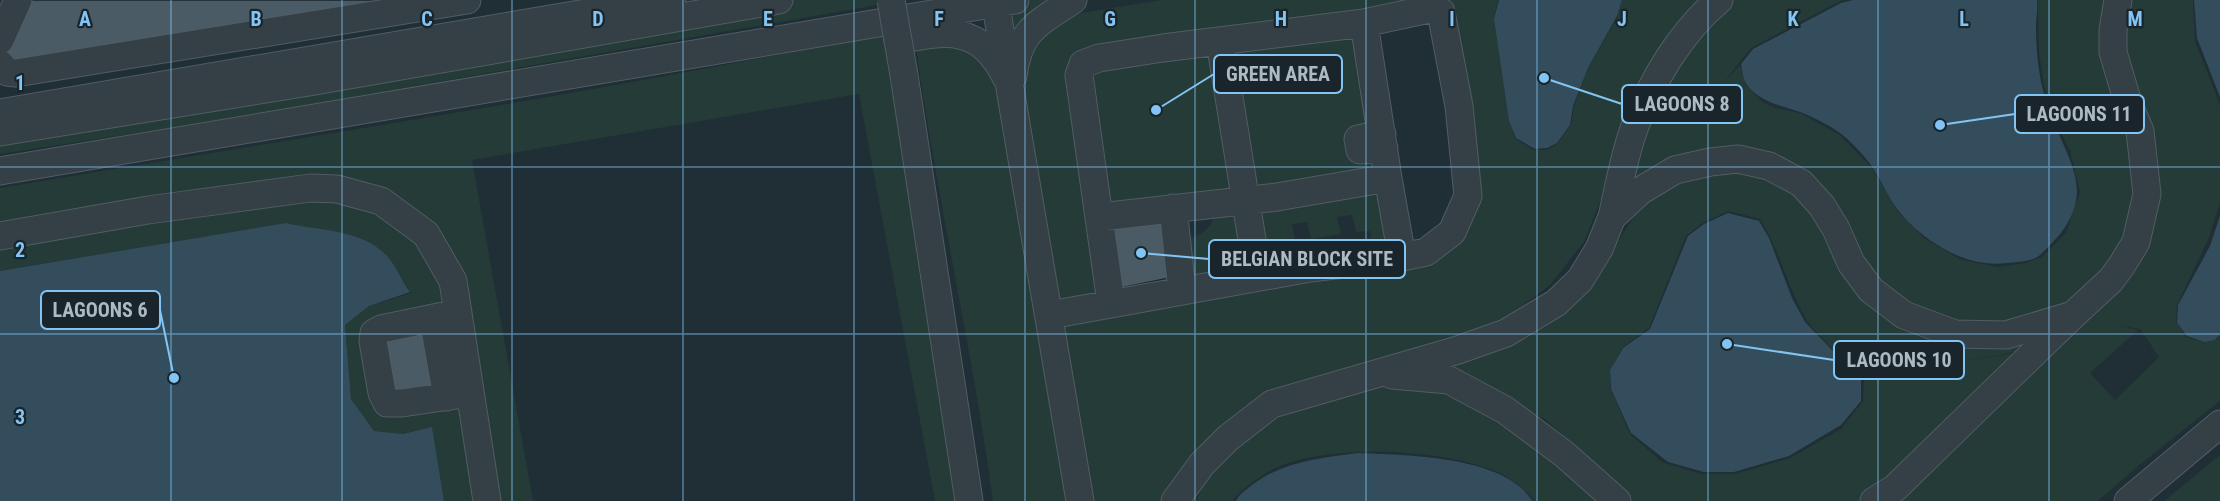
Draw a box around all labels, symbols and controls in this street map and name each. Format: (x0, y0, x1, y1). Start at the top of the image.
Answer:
text: A (79, 7, 91, 31)
text: B (250, 7, 262, 31)
text: C (421, 7, 433, 31)
text: D (592, 7, 604, 31)
text: E (763, 7, 773, 31)
text: F (934, 7, 944, 31)
text: G (1104, 7, 1116, 31)
text: H (1275, 7, 1287, 31)
text: I (1449, 7, 1455, 31)
text: J (1617, 7, 1627, 31)
text: K (1787, 7, 1799, 31)
text: L (1959, 7, 1969, 31)
text: M (2127, 7, 2143, 31)
callout: GREEN AREA (1214, 55, 1342, 93)
text: GREEN AREA (1226, 62, 1330, 86)
text: 1 (15, 71, 25, 95)
callout: LAGOONS 8 (1622, 85, 1742, 123)
text: LAGOONS 8 (1634, 92, 1730, 116)
callout: LAGOONS 11 (2015, 95, 2144, 133)
text: LAGOONS 11 (2026, 102, 2132, 126)
text: 2 (15, 238, 25, 262)
callout: BELGIAN BLOCK SITE (1209, 240, 1405, 278)
text: BELGIAN BLOCK SITE (1221, 247, 1393, 271)
callout: LAGOONS 6 (41, 291, 160, 329)
text: LAGOONS 6 (52, 298, 148, 322)
callout: LAGOONS 10 (1834, 341, 1964, 379)
text: LAGOONS 10 (1846, 348, 1952, 372)
text: 3 (15, 405, 25, 429)

